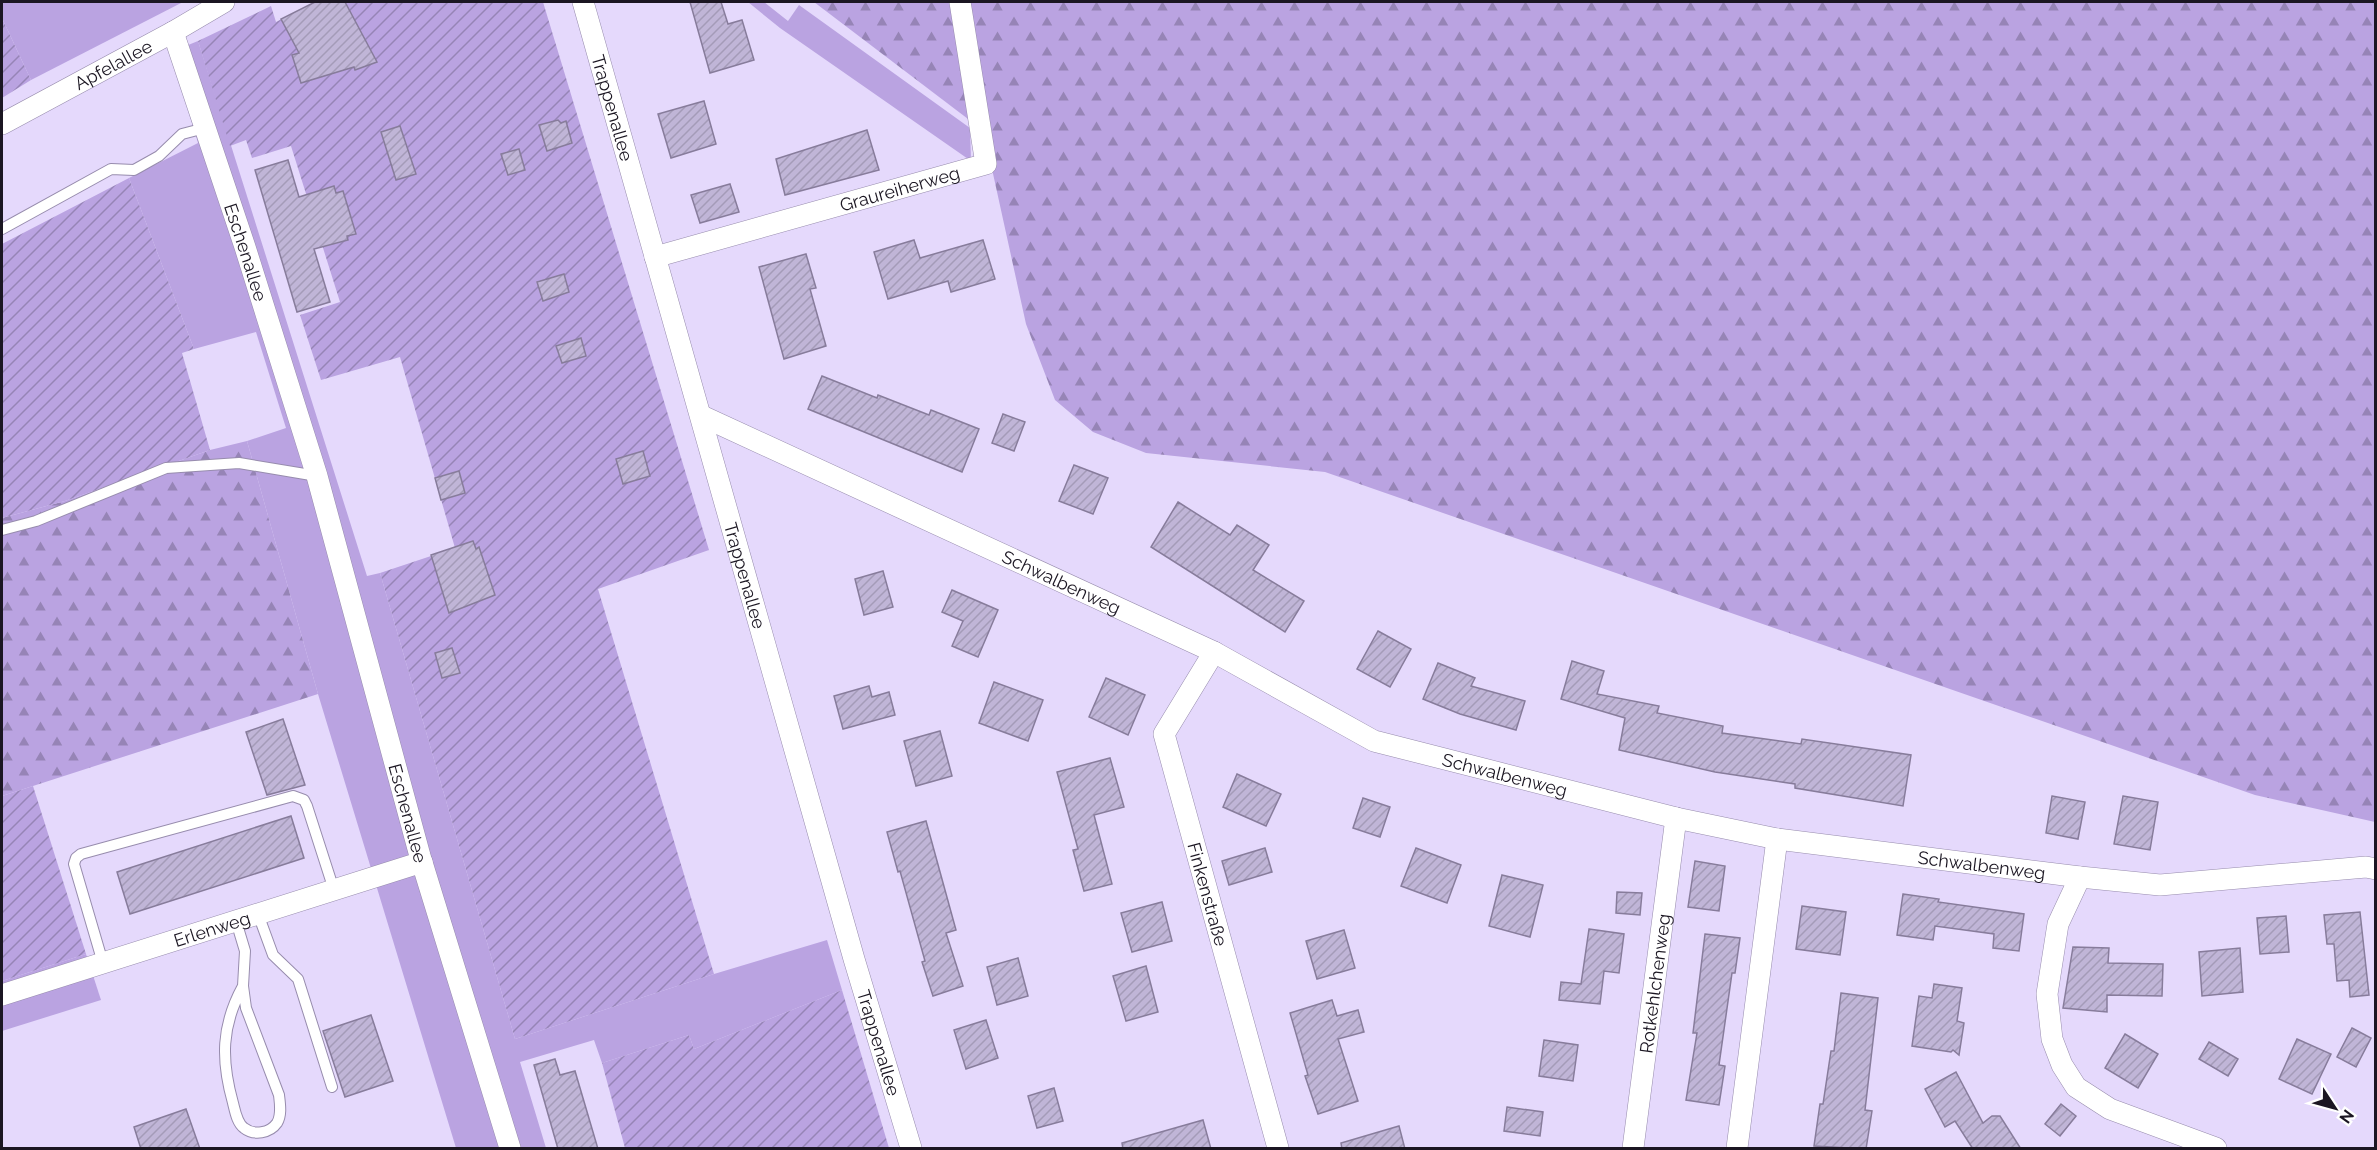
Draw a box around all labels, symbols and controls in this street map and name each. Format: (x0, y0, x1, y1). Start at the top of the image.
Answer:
street label: Apfelallee (71, 35, 156, 94)
street label: Trappenallee (588, 52, 638, 164)
street label: Graureiherweg (837, 161, 962, 215)
street label: Eschenallee (221, 200, 272, 304)
street label: Trappenallee (720, 520, 771, 631)
street label: Schwalbenweg (999, 545, 1124, 618)
street label: Schwalbenweg (1440, 748, 1570, 800)
street label: Eschenallee (385, 761, 432, 866)
street label: Finkenstraße (1184, 840, 1232, 949)
street label: Schwalbenweg (1917, 846, 2047, 883)
street label: Erlenweg (171, 907, 253, 951)
street label: Rotkehlchenweg (1635, 912, 1674, 1054)
street label: Trappenallee (853, 987, 905, 1099)
north arrow (2305, 1078, 2365, 1138)
text: N (2335, 1106, 2358, 1127)

